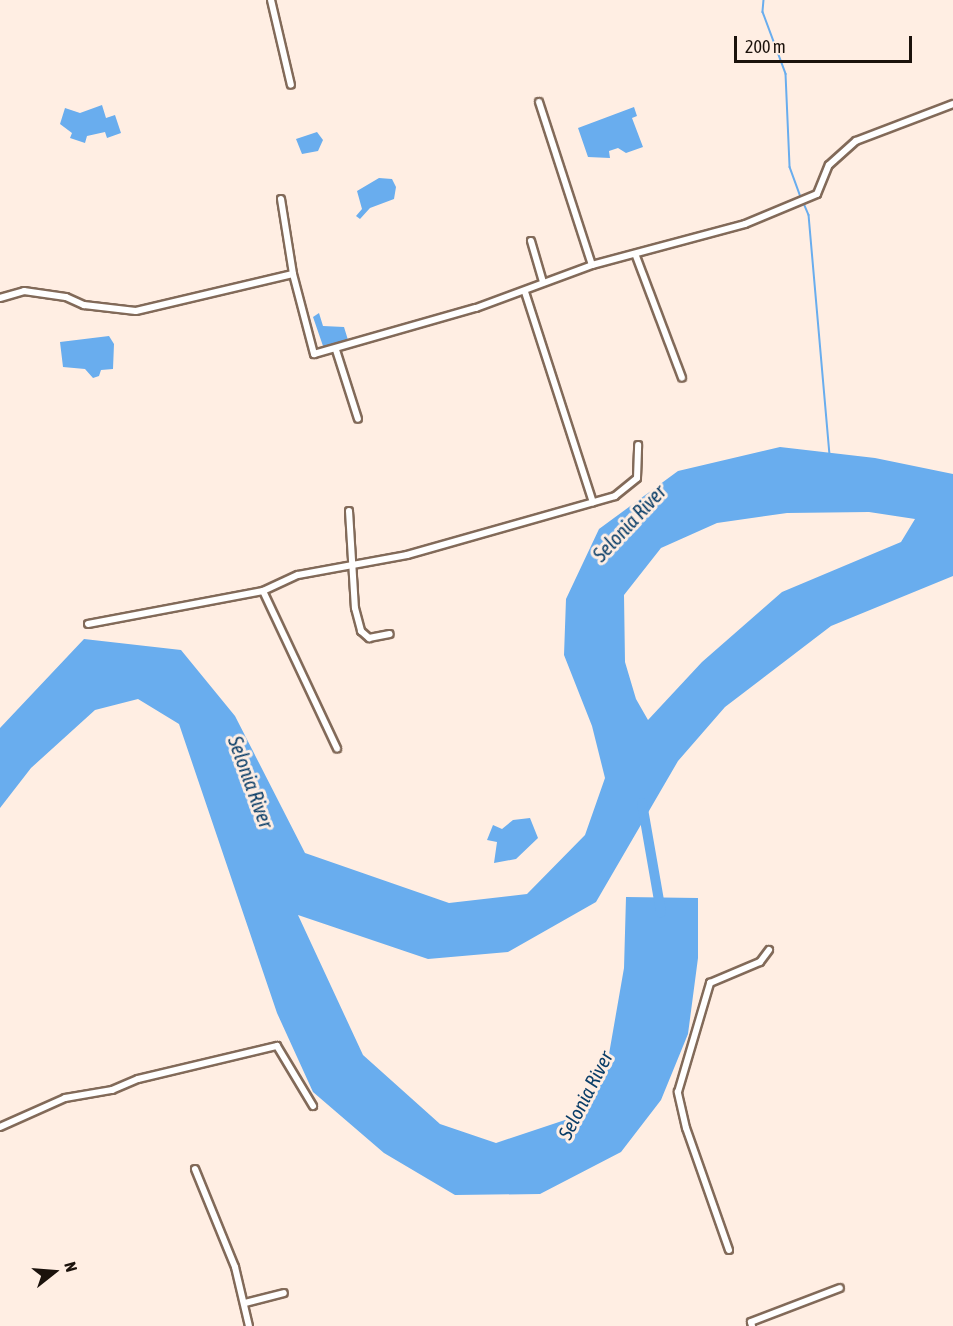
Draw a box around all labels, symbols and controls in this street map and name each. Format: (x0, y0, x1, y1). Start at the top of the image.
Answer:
scale bar (737, 24, 916, 62)
text: 200 m (745, 36, 786, 57)
water label: Selonia River (588, 480, 670, 566)
water label: Selonia River (223, 733, 279, 831)
water label: Selonia River (553, 1047, 617, 1143)
north arrow (24, 1242, 84, 1302)
text: N (61, 1260, 81, 1274)

